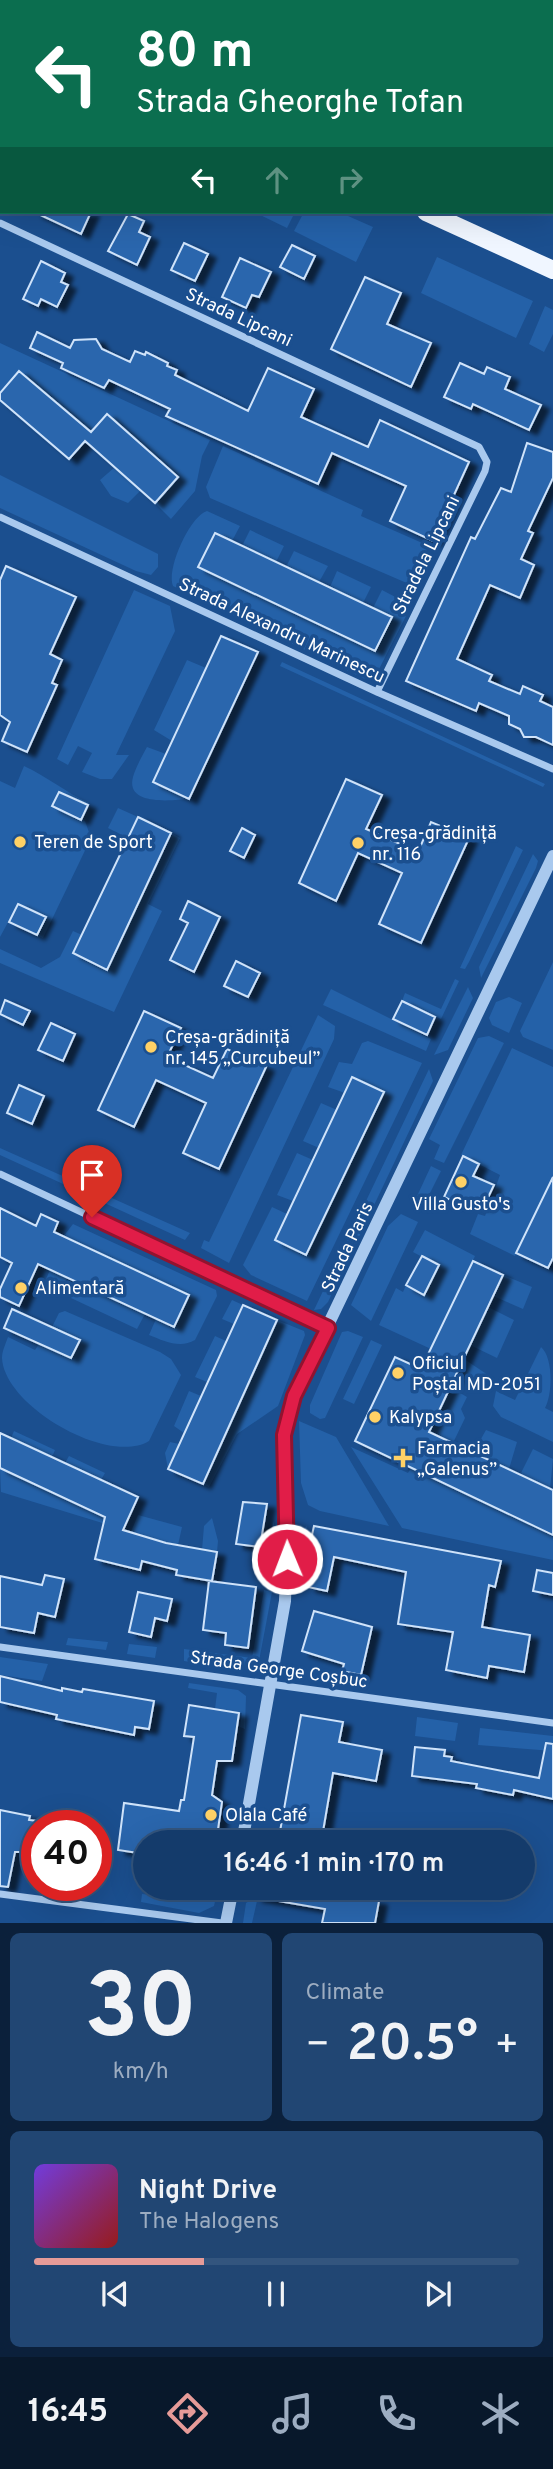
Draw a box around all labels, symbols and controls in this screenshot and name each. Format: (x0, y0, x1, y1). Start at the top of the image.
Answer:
text: 80 m (136, 23, 253, 85)
icon: left (21, 28, 112, 119)
text: Strada Gheorghe Tofan (136, 84, 464, 124)
icon: left (185, 161, 223, 199)
icon: ahead (258, 161, 296, 199)
icon: right (331, 161, 369, 199)
street label: Strada Lipcani (181, 284, 295, 353)
street label: Stradela Lipcani (389, 492, 466, 619)
street label: Strada Alexandru Marinescu (175, 573, 388, 689)
place label: Creșa-grădiniță nr. 116 (372, 823, 497, 867)
place label: Teren de Sport (34, 832, 153, 855)
marker: Teren de Sport (12, 834, 28, 850)
marker: Creșa-grădiniță nr. 116 (350, 835, 366, 851)
place label: Creșa-grădiniță nr. 145 „Curcubeul” (165, 1027, 320, 1071)
marker: Creșa-grădiniță nr. 145 „Curcubeul” (143, 1039, 159, 1055)
pin (62, 1145, 122, 1217)
icon: arrive (73, 1156, 111, 1194)
marker: Villa Gusto's (453, 1174, 469, 1190)
place label: Villa Gusto's (411, 1194, 511, 1217)
street label: Strada Paris (317, 1199, 379, 1297)
place label: Alimentară (35, 1278, 124, 1301)
marker: Alimentară (13, 1280, 29, 1296)
place label: Oficiul Poștal MD-2051 (412, 1353, 541, 1397)
marker: Oficiul Poștal MD-2051 (390, 1365, 406, 1381)
place label: Kalypsa (389, 1407, 452, 1430)
marker: Kalypsa (367, 1409, 383, 1425)
place label: Farmacia „Galenus” (417, 1438, 497, 1482)
marker: Farmacia „Galenus” (395, 1450, 411, 1466)
position arrow (250, 1522, 324, 1596)
street label: Strada George Coșbuc (189, 1647, 369, 1694)
place label: Olala Café (225, 1805, 307, 1828)
marker: Olala Café (203, 1807, 219, 1823)
speed limit sign: 40 (21, 1810, 112, 1901)
text: 16:46 · 1 min · 170 m (224, 1848, 444, 1881)
text: 30 (84, 1955, 197, 2070)
text: Climate (306, 1979, 384, 2008)
text: 20.5° (346, 2013, 478, 2079)
text: − (306, 2022, 330, 2071)
text: + (494, 2022, 519, 2071)
text: km/h (113, 2058, 169, 2087)
text: Night Drive (139, 2175, 277, 2208)
text: The Halogens (139, 2208, 279, 2237)
icon: previous (96, 2275, 134, 2313)
icon: pause (257, 2275, 295, 2313)
icon: next (419, 2275, 457, 2313)
icon: directions (163, 2389, 212, 2438)
icon: music (268, 2389, 317, 2438)
icon: phone (372, 2389, 421, 2438)
icon: climate (476, 2389, 525, 2438)
text: 16:45 (28, 2393, 108, 2433)

